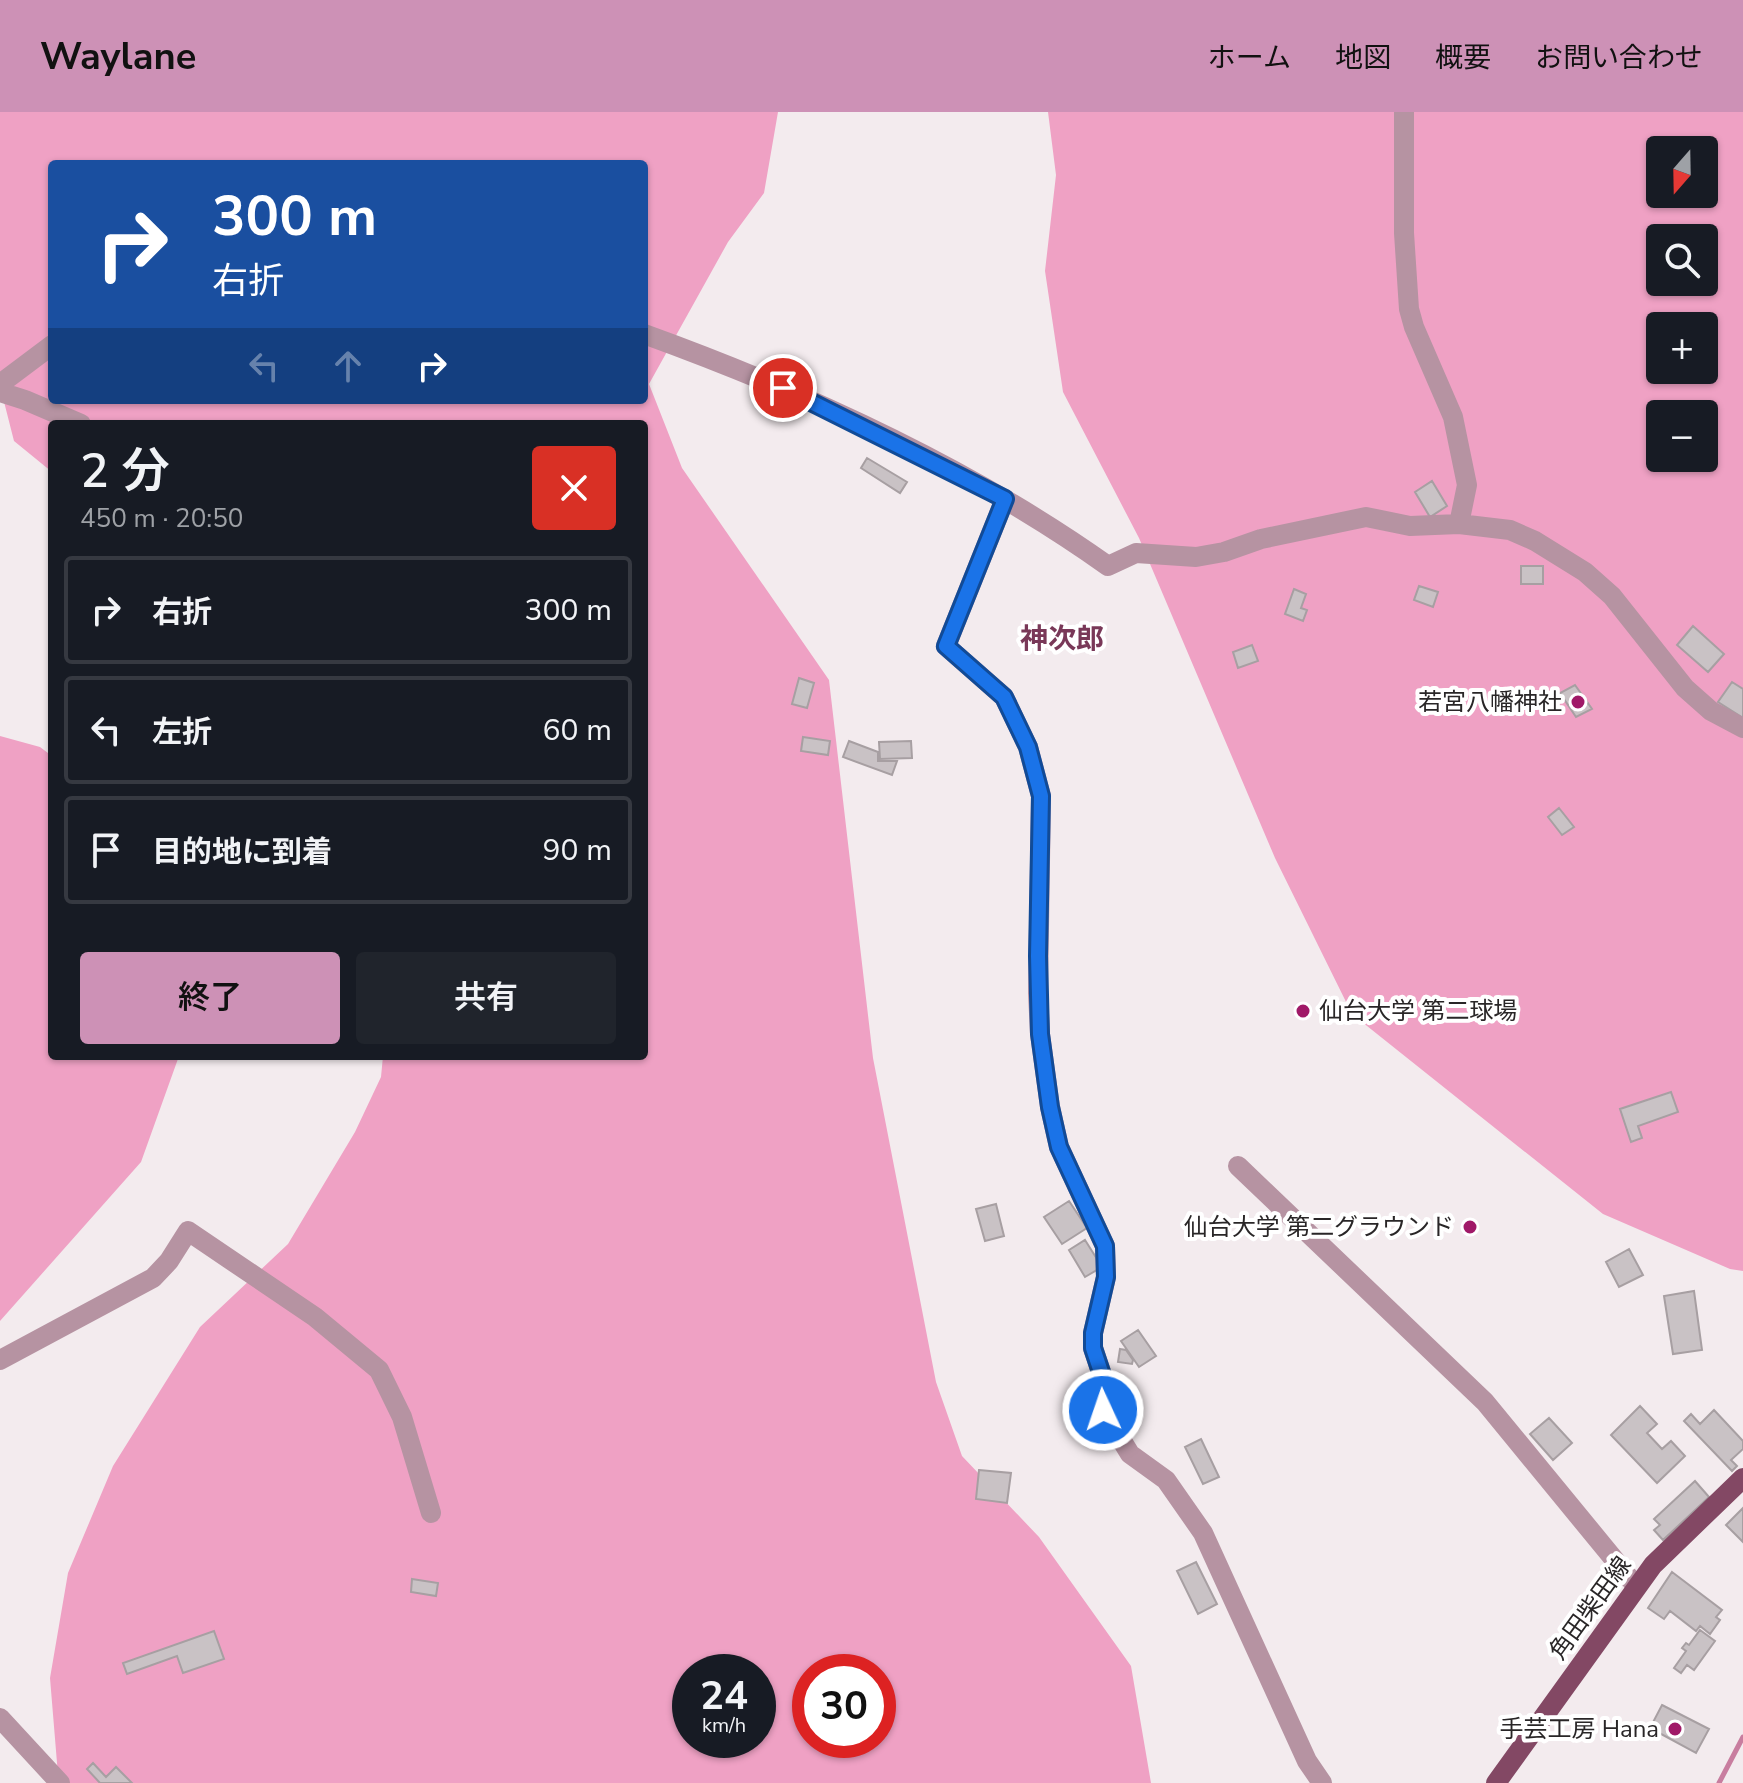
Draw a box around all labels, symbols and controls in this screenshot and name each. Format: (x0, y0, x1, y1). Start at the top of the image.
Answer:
text: Waylane (40, 31, 196, 82)
text: ホーム (1208, 39, 1291, 77)
text: 地図 (1335, 39, 1391, 77)
text: 概要 (1435, 39, 1491, 77)
text: お問い合わせ (1535, 39, 1703, 77)
north arrow (1646, 136, 1718, 208)
map controls (1646, 136, 1718, 472)
text: 300 m (212, 178, 377, 255)
icon: right (80, 192, 184, 296)
button: search (1646, 224, 1718, 296)
text: 右折 (212, 257, 284, 306)
button: + (1646, 312, 1718, 384)
icon: left (242, 344, 286, 388)
icon: ahead (326, 344, 370, 388)
icon: right (410, 344, 454, 388)
pin (749, 354, 817, 422)
icon: arrive (761, 366, 805, 410)
button: − (1646, 400, 1718, 472)
text: 2 分 (80, 438, 169, 504)
button: close (532, 446, 616, 530)
text: 450 m · 20:50 (80, 501, 243, 536)
icon: right (84, 588, 128, 632)
text: 300 m (525, 590, 612, 631)
text: 右折 (152, 592, 212, 633)
district label: 神次郎 (1020, 620, 1104, 658)
place label: 若宮八幡神社 (1418, 686, 1562, 718)
marker: 若宮八幡神社 (1569, 693, 1587, 711)
icon: left (84, 708, 128, 752)
text: 60 m (543, 710, 612, 751)
text: 左折 (152, 712, 212, 753)
icon: arrive (84, 828, 128, 872)
text: 90 m (543, 830, 612, 871)
text: 目的地に到着 (152, 832, 332, 873)
button: 終了 (80, 952, 340, 1044)
button: 共有 (356, 952, 616, 1044)
place label: 仙台大学 第二球場 (1319, 995, 1517, 1027)
marker: 仙台大学 第二球場 (1294, 1002, 1312, 1020)
place label: 仙台大学 第二グラウンド (1184, 1211, 1454, 1243)
marker: 仙台大学 第二グラウンド (1461, 1218, 1479, 1236)
position arrow (1061, 1368, 1145, 1452)
street label: 角田柴田線 (1542, 1550, 1638, 1666)
speed limit sign: 30 (792, 1654, 896, 1758)
text: 24 (700, 1669, 748, 1723)
text: km/h (702, 1712, 746, 1739)
place label: 手芸工房 Hana (1499, 1713, 1659, 1745)
marker: 手芸工房 Hana (1666, 1720, 1684, 1738)

